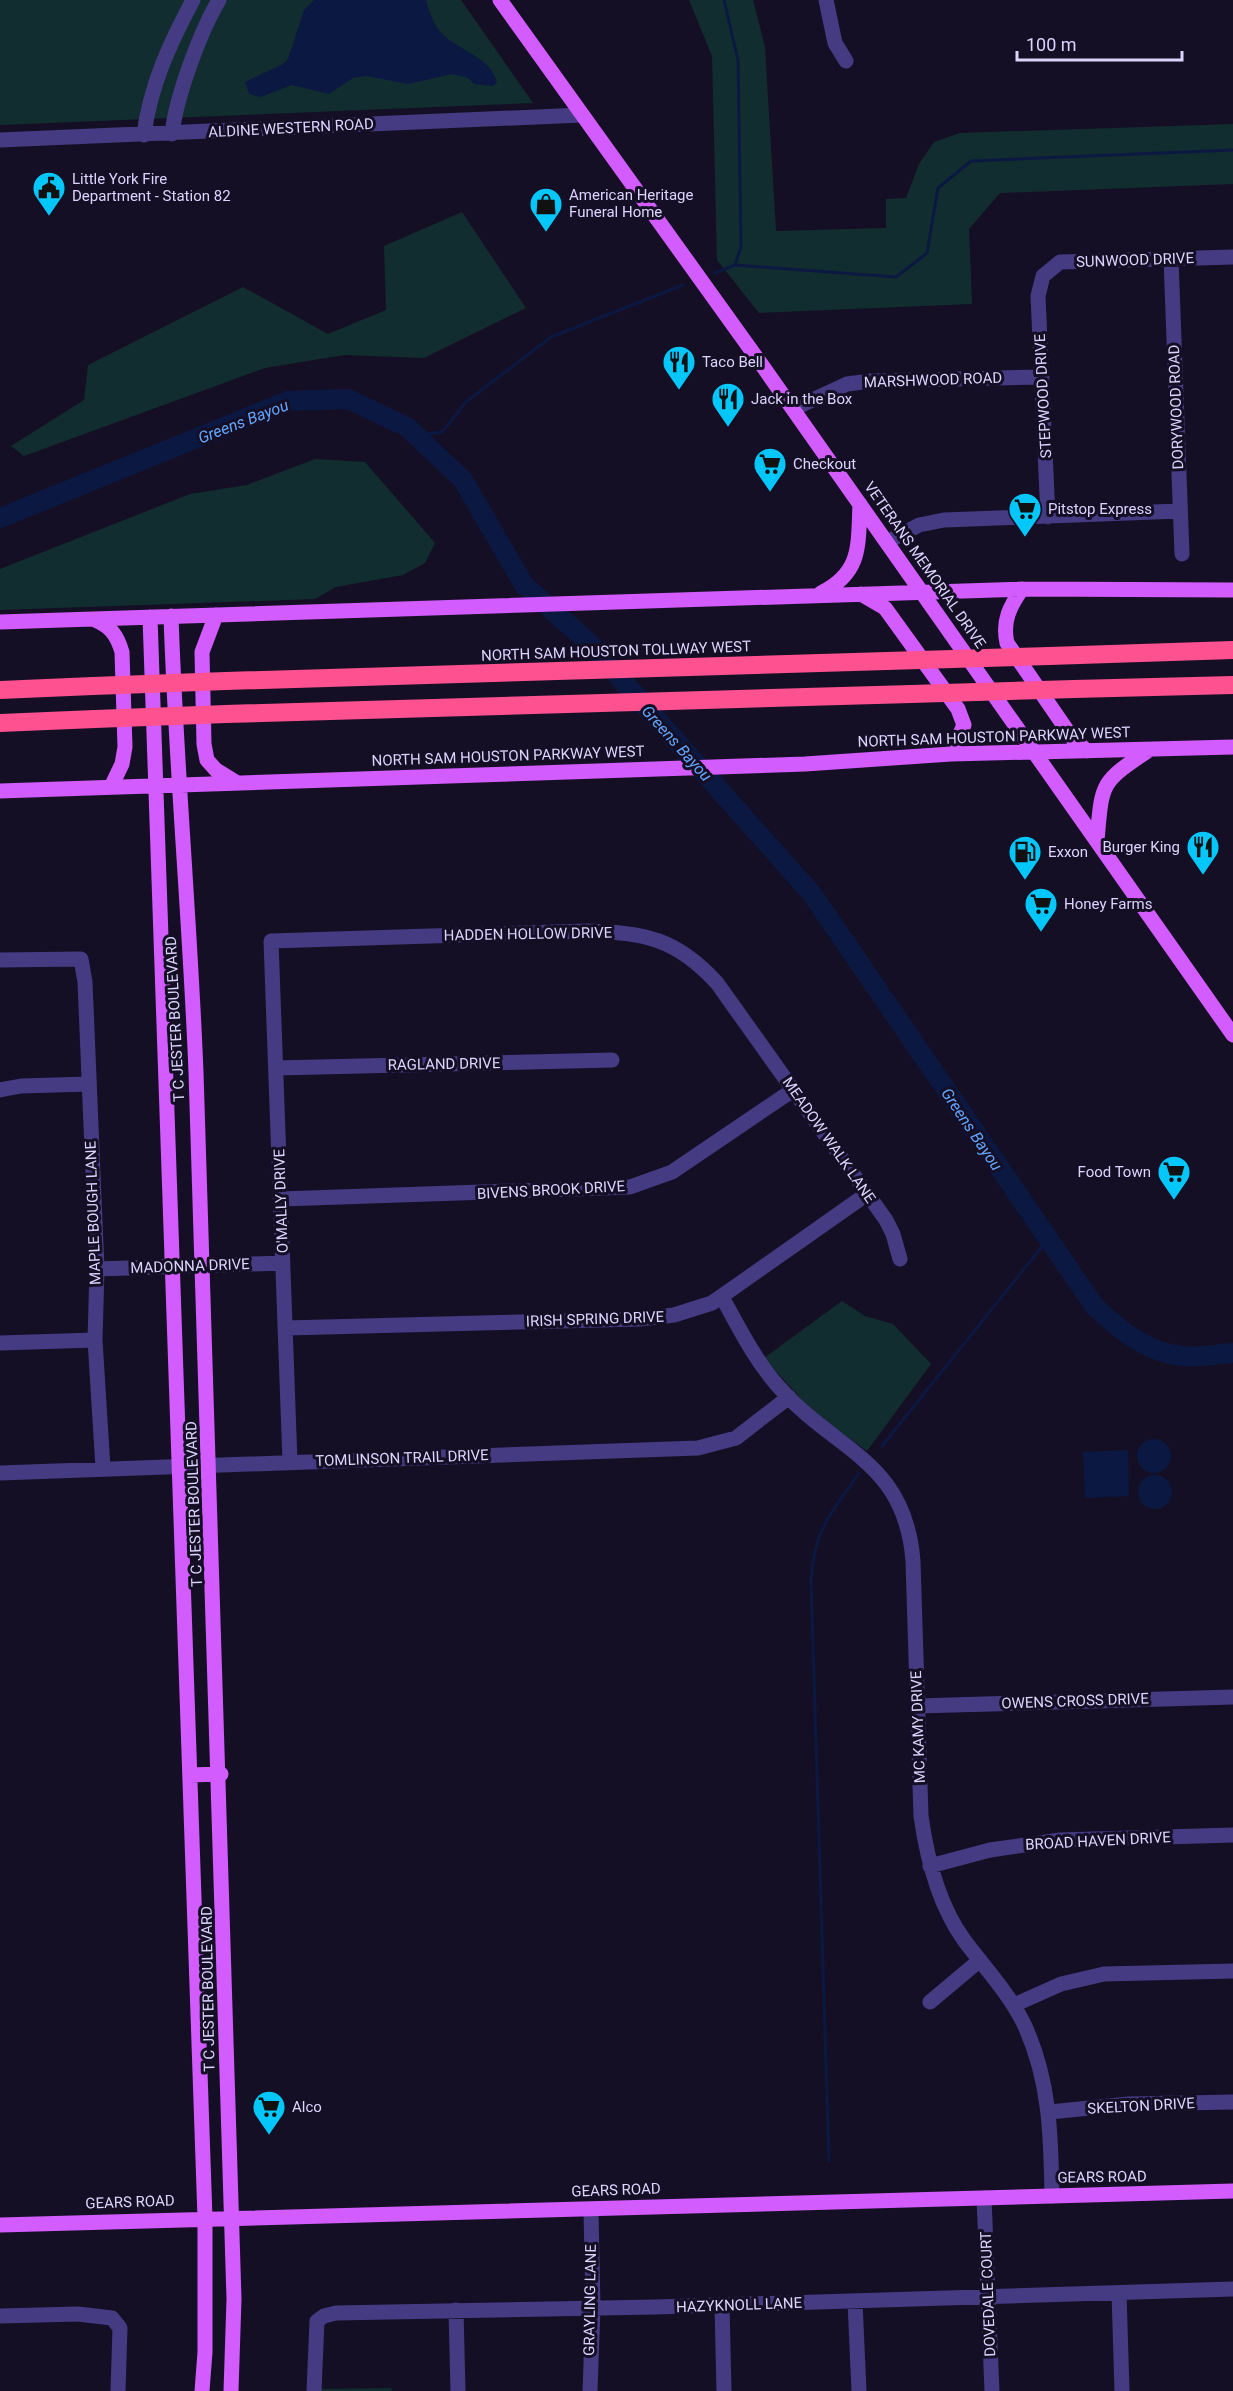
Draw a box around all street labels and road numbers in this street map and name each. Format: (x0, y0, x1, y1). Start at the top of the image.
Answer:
street label: ALDINE WESTERN ROAD (208, 115, 374, 141)
street label: SUNWOOD DRIVE (1076, 249, 1195, 271)
street label: STEPWOOD DRIVE (1031, 333, 1055, 459)
street label: DORYWOOD ROAD (1165, 344, 1187, 470)
street label: MARSHWOOD ROAD (864, 369, 1002, 391)
street label: VETERANS MEMORIAL DRIVE (860, 478, 990, 652)
street label: NORTH SAM HOUSTON TOLLWAY WEST (481, 637, 751, 665)
street label: NORTH SAM HOUSTON PARKWAY WEST (857, 723, 1131, 751)
street label: NORTH SAM HOUSTON PARKWAY WEST (371, 742, 645, 770)
street label: HADDEN HOLLOW DRIVE (444, 924, 613, 944)
street label: T C JESTER BOULEVARD (162, 936, 188, 1102)
street label: RAGLAND DRIVE (388, 1054, 501, 1074)
street label: MEADOW WALK LANE (779, 1073, 880, 1207)
street label: MAPLE BOUGH LANE (81, 1140, 105, 1285)
street label: O'MALLY DRIVE (270, 1148, 292, 1253)
street label: BIVENS BROOK DRIVE (476, 1177, 626, 1203)
street label: MADONNA DRIVE (130, 1255, 250, 1277)
street label: IRISH SPRING DRIVE (526, 1308, 665, 1330)
street label: T C JESTER BOULEVARD (182, 1421, 206, 1587)
street label: TOMLINSON TRAIL DRIVE (315, 1446, 489, 1470)
street label: MC KAMY DRIVE (907, 1670, 929, 1784)
street label: OWENS CROSS DRIVE (1001, 1689, 1150, 1713)
street label: BROAD HAVEN DRIVE (1025, 1828, 1172, 1854)
street label: T C JESTER BOULEVARD (198, 1906, 218, 2072)
street label: SKELTON DRIVE (1087, 2094, 1196, 2118)
street label: GEARS ROAD (1057, 2167, 1147, 2187)
street label: GEARS ROAD (571, 2179, 661, 2201)
street label: GEARS ROAD (85, 2191, 175, 2213)
street label: DOVEDALE COURT (977, 2231, 999, 2357)
street label: GRAYLING LANE (580, 2244, 600, 2356)
street label: HAZYKNOLL LANE (676, 2294, 803, 2316)

